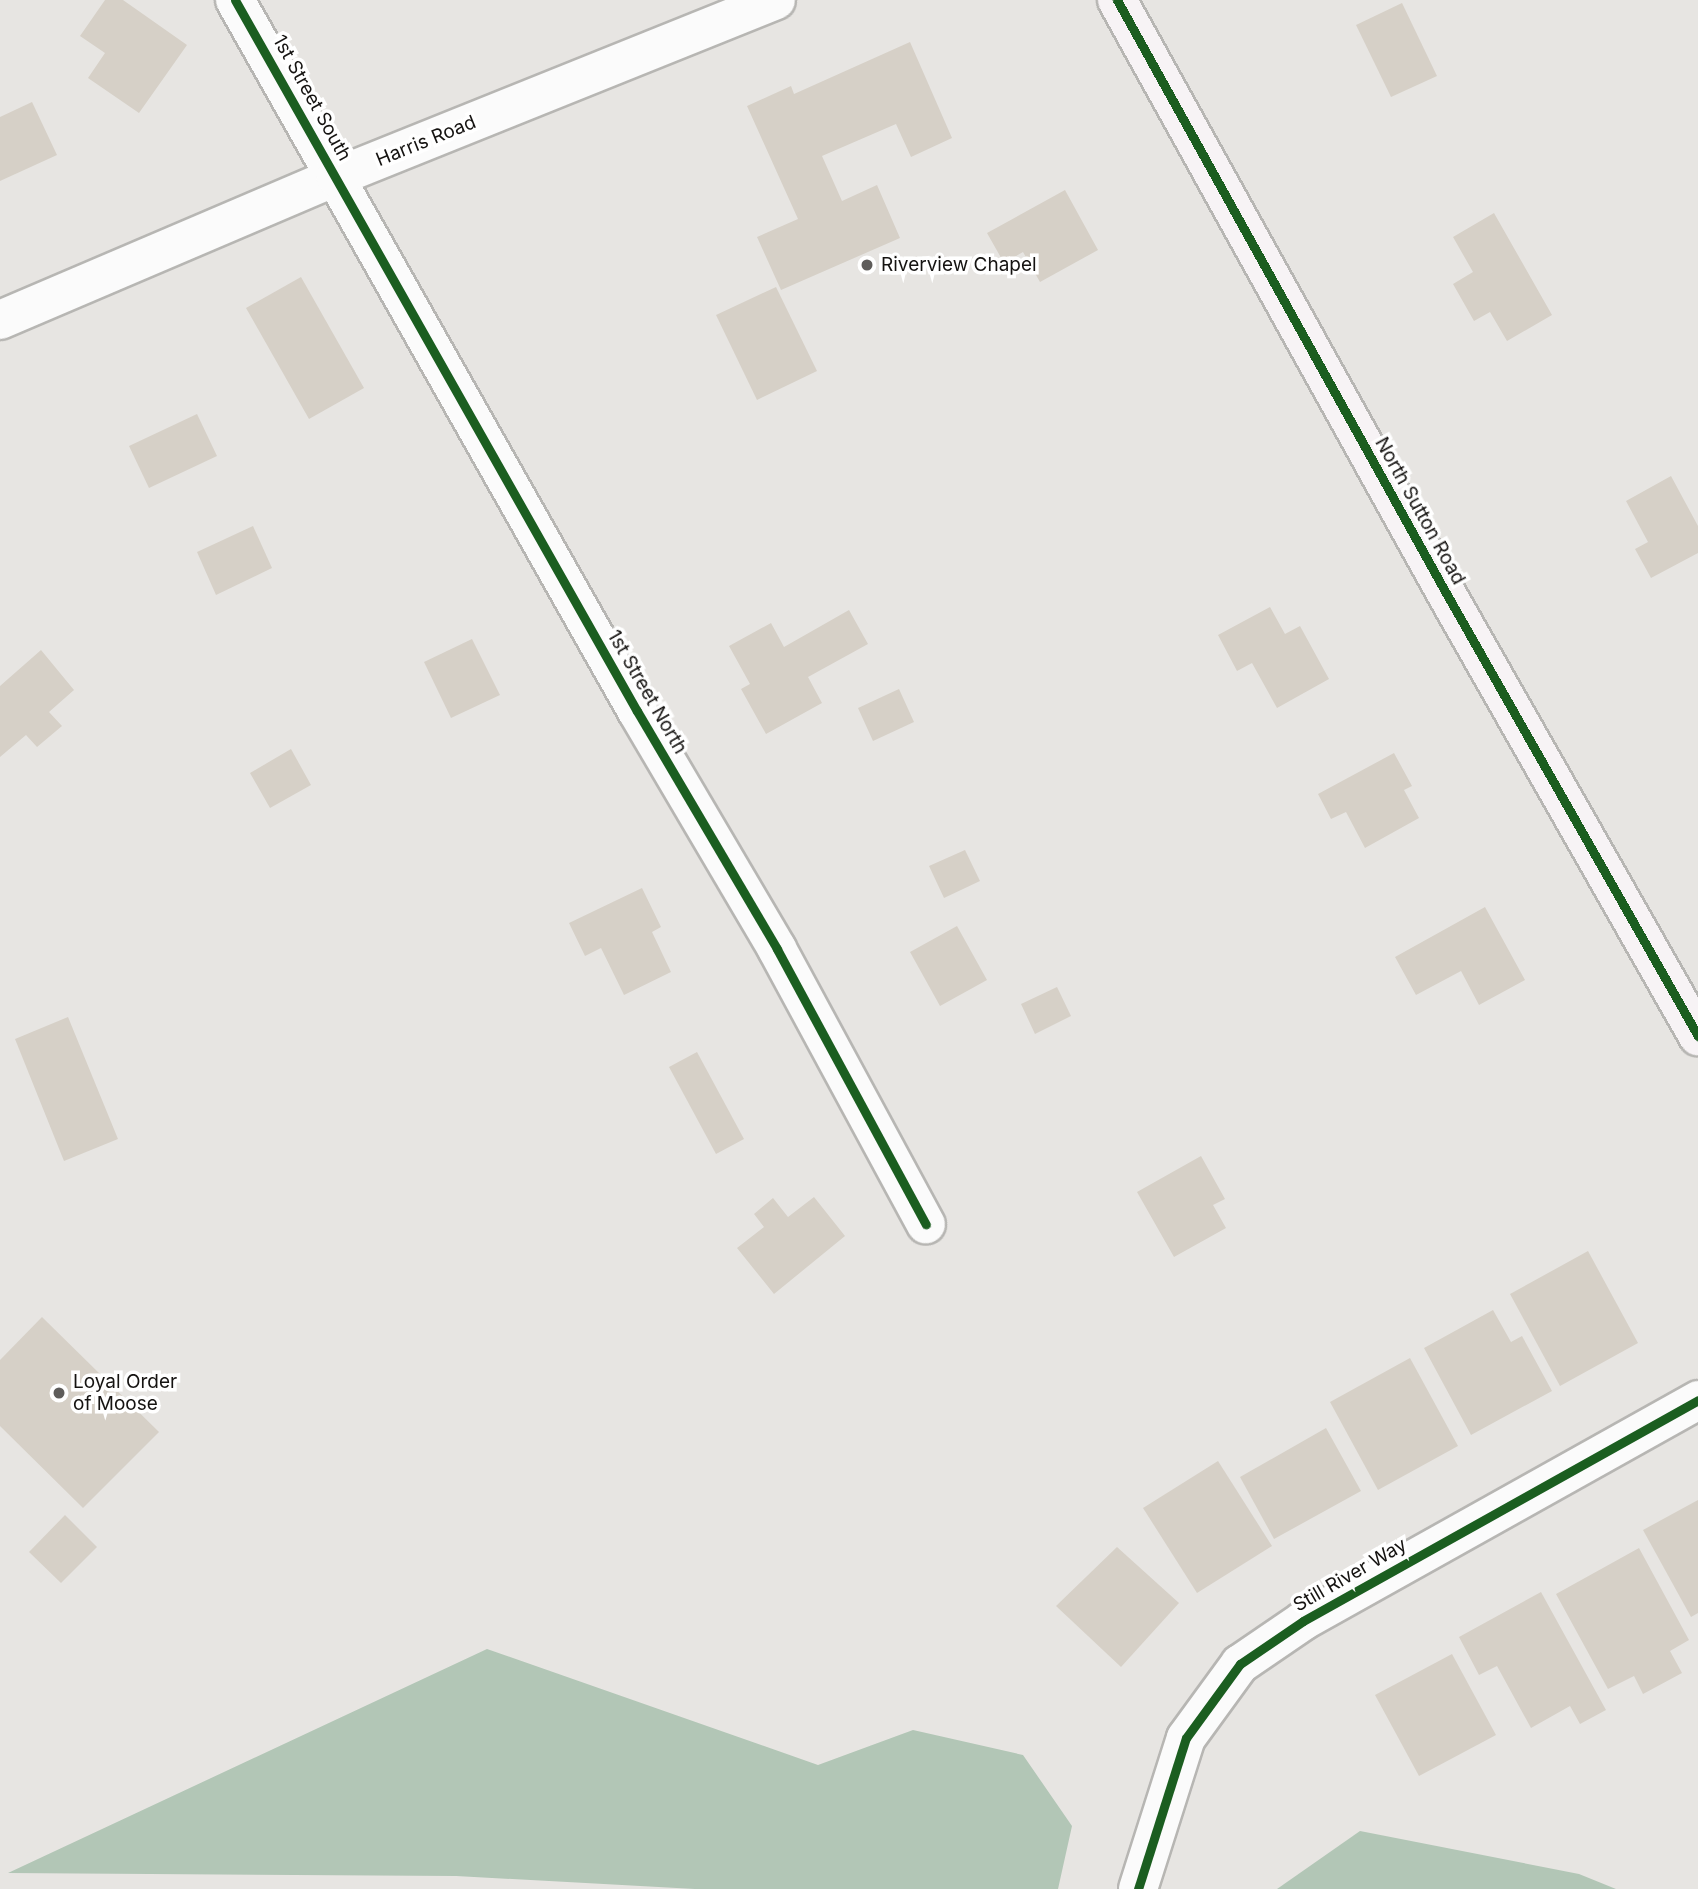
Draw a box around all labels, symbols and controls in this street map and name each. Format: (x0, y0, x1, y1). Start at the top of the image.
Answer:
street label: 1st Street South (268, 31, 356, 165)
street label: Harris Road (373, 111, 479, 171)
place label: Riverview Chapel (881, 254, 1037, 276)
marker: Riverview Chapel (859, 257, 875, 273)
street label: North Sutton Road (1370, 433, 1470, 589)
street label: 1st Street North (602, 626, 692, 758)
place label: Loyal Order of Moose (73, 1371, 177, 1415)
marker: Loyal Order of Moose (51, 1385, 67, 1401)
street label: Still River Way (1289, 1533, 1411, 1617)

